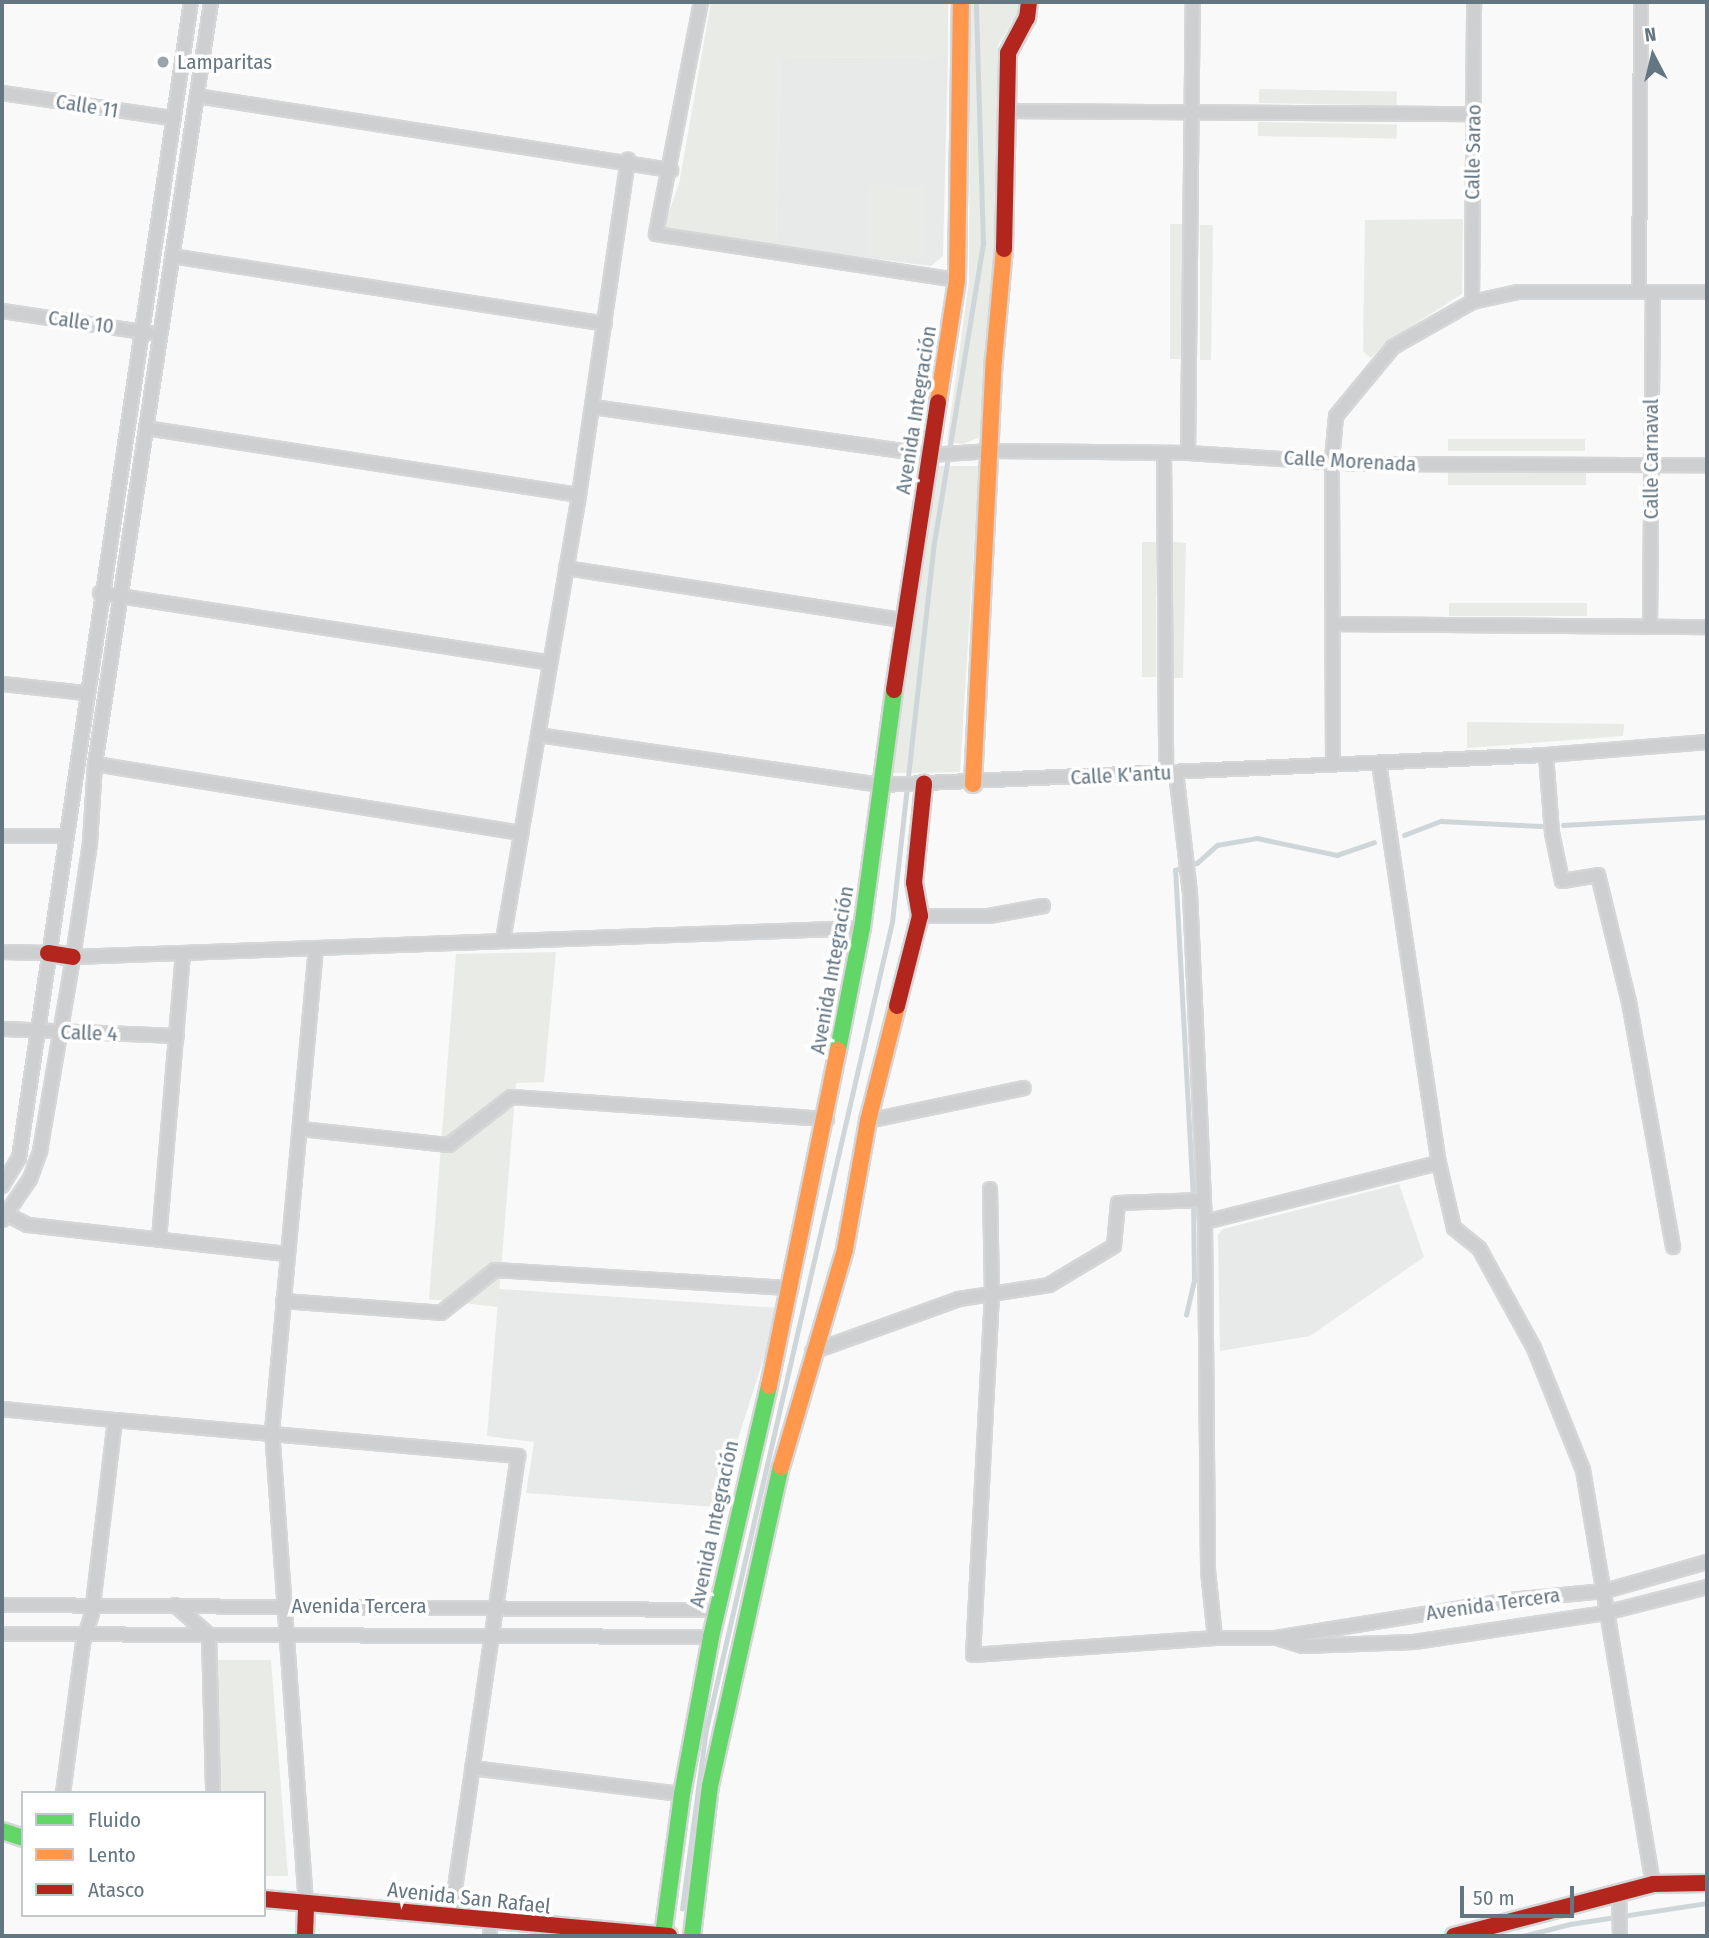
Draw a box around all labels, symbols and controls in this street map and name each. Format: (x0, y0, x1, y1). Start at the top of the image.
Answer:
north arrow (1618, 21, 1688, 91)
text: N (1643, 23, 1657, 47)
place label: Lamparitas (177, 49, 272, 75)
marker: Lamparitas (155, 54, 171, 70)
street label: Calle 11 (54, 89, 120, 123)
street label: Calle Sarao (1460, 104, 1486, 200)
street label: Calle 10 (47, 305, 115, 339)
street label: Avenida Integración (890, 324, 942, 496)
street label: Calle Carnaval (1638, 399, 1664, 519)
street label: Calle Morenada (1283, 445, 1417, 477)
street label: Calle K'antu (1070, 760, 1172, 790)
street label: Avenida Integración (805, 884, 859, 1056)
street label: Calle 4 (60, 1019, 118, 1047)
street label: Avenida Integración (684, 1438, 744, 1610)
street label: Avenida Tercera (1424, 1582, 1562, 1626)
street label: Avenida Tercera (291, 1593, 427, 1619)
legend (21, 1791, 266, 1917)
text: Fluido (88, 1807, 141, 1833)
text: Lento (88, 1842, 136, 1868)
scale bar (1464, 1871, 1578, 1915)
text: Atasco (88, 1877, 145, 1903)
street label: Avenida San Rafael (386, 1877, 552, 1919)
text: 50 m (1473, 1885, 1515, 1911)

